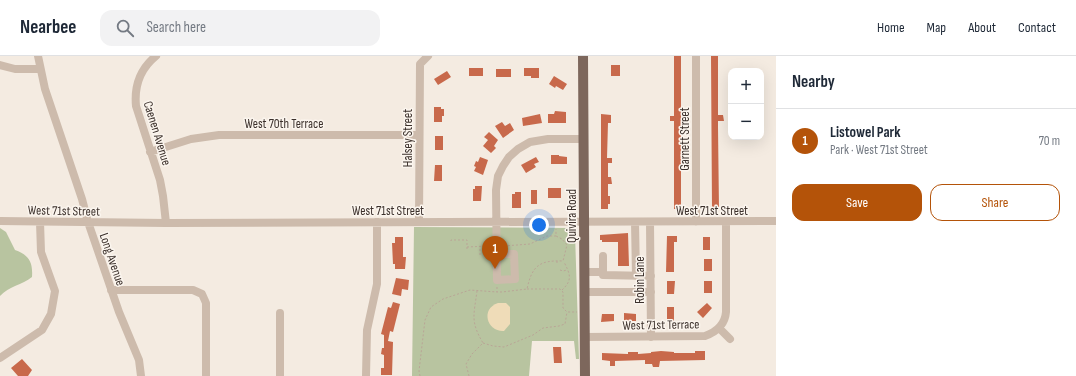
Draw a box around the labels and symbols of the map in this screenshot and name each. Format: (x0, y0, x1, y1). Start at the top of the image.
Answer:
street label: Caenen Avenue (140, 99, 174, 167)
street label: Garnett Street (677, 107, 693, 171)
street label: Halsey Street (400, 109, 416, 167)
street label: West 70th Terrace (244, 116, 324, 132)
street label: Quivira Road (564, 189, 580, 243)
street label: West 71st Street (28, 202, 100, 220)
street label: West 71st Street (352, 203, 424, 219)
street label: West 71st Street (676, 203, 748, 219)
your location (529, 215, 549, 235)
street label: Long Avenue (96, 231, 129, 288)
pin: 1 (482, 236, 508, 269)
street label: Robin Lane (632, 256, 648, 304)
street label: West 71st Terrace (622, 316, 700, 334)

